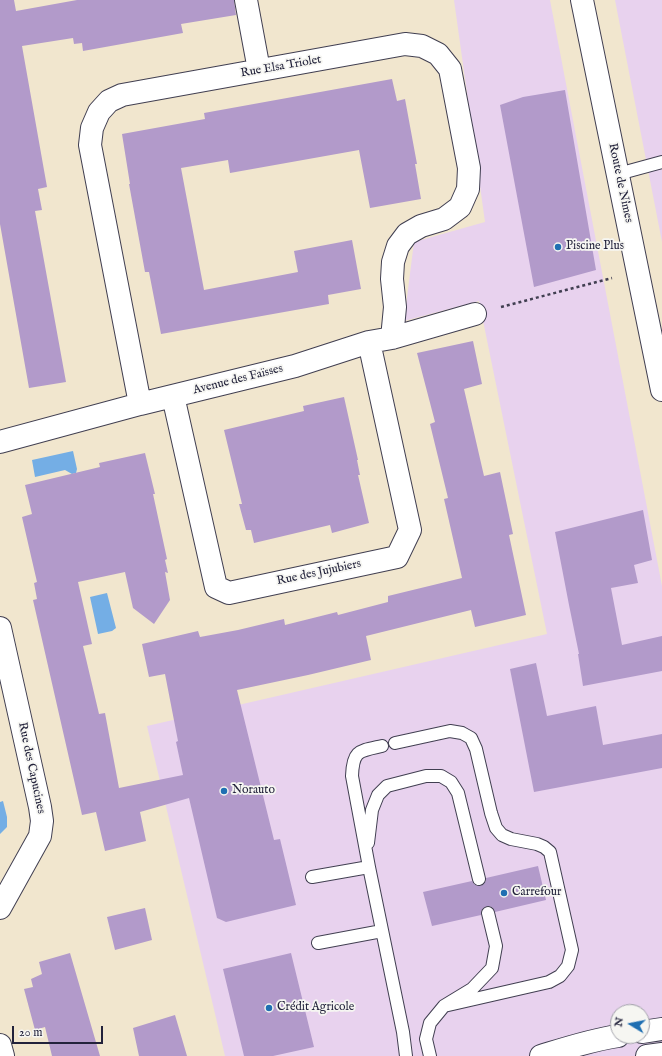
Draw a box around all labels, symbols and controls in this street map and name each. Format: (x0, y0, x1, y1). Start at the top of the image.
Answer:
street label: Rue Elsa Triolet (240, 53, 322, 81)
street label: Route de Nîmes (605, 142, 635, 224)
place label: Piscine Plus (566, 240, 624, 254)
marker: Piscine Plus (553, 242, 563, 252)
street label: Avenue des Faïsses (192, 362, 284, 398)
street label: Rue des Jujubiers (276, 557, 362, 589)
street label: Rue des Capucines (14, 721, 48, 815)
place label: Norauto (232, 784, 275, 798)
marker: Norauto (219, 786, 229, 796)
place label: Carrefour (512, 886, 561, 900)
marker: Carrefour (499, 888, 509, 898)
place label: Crédit Agricole (277, 1001, 354, 1015)
marker: Crédit Agricole (264, 1003, 274, 1013)
north arrow (610, 1004, 650, 1044)
text: N (611, 1016, 627, 1028)
scale bar (14, 1018, 105, 1044)
text: 20 m (19, 1025, 42, 1040)

